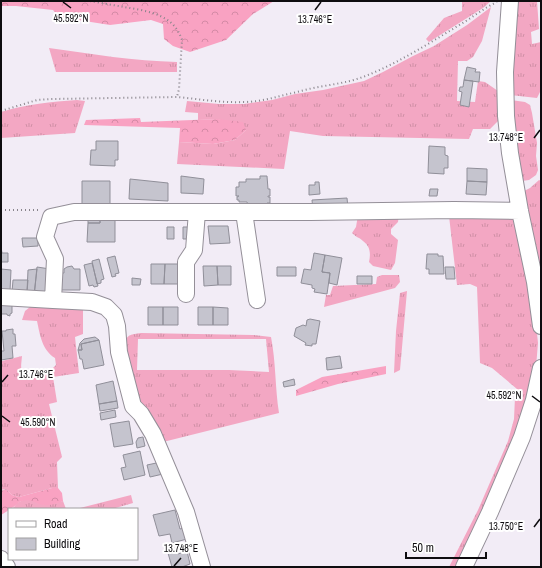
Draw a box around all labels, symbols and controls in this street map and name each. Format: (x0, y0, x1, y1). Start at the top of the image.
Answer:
text: 45.592°N (54, 12, 89, 25)
text: 13.746°E (298, 13, 332, 26)
text: 13.748°E (489, 131, 523, 144)
text: 13.746°E (19, 368, 53, 381)
text: 45.592°N (487, 389, 522, 402)
text: 45.590°N (21, 416, 56, 429)
legend (8, 508, 138, 560)
text: Road (44, 516, 68, 532)
text: 13.750°E (489, 520, 523, 533)
scale bar (406, 534, 486, 560)
text: Building (44, 536, 81, 552)
text: 50 m (412, 540, 434, 556)
text: 13.748°E (164, 542, 198, 555)

